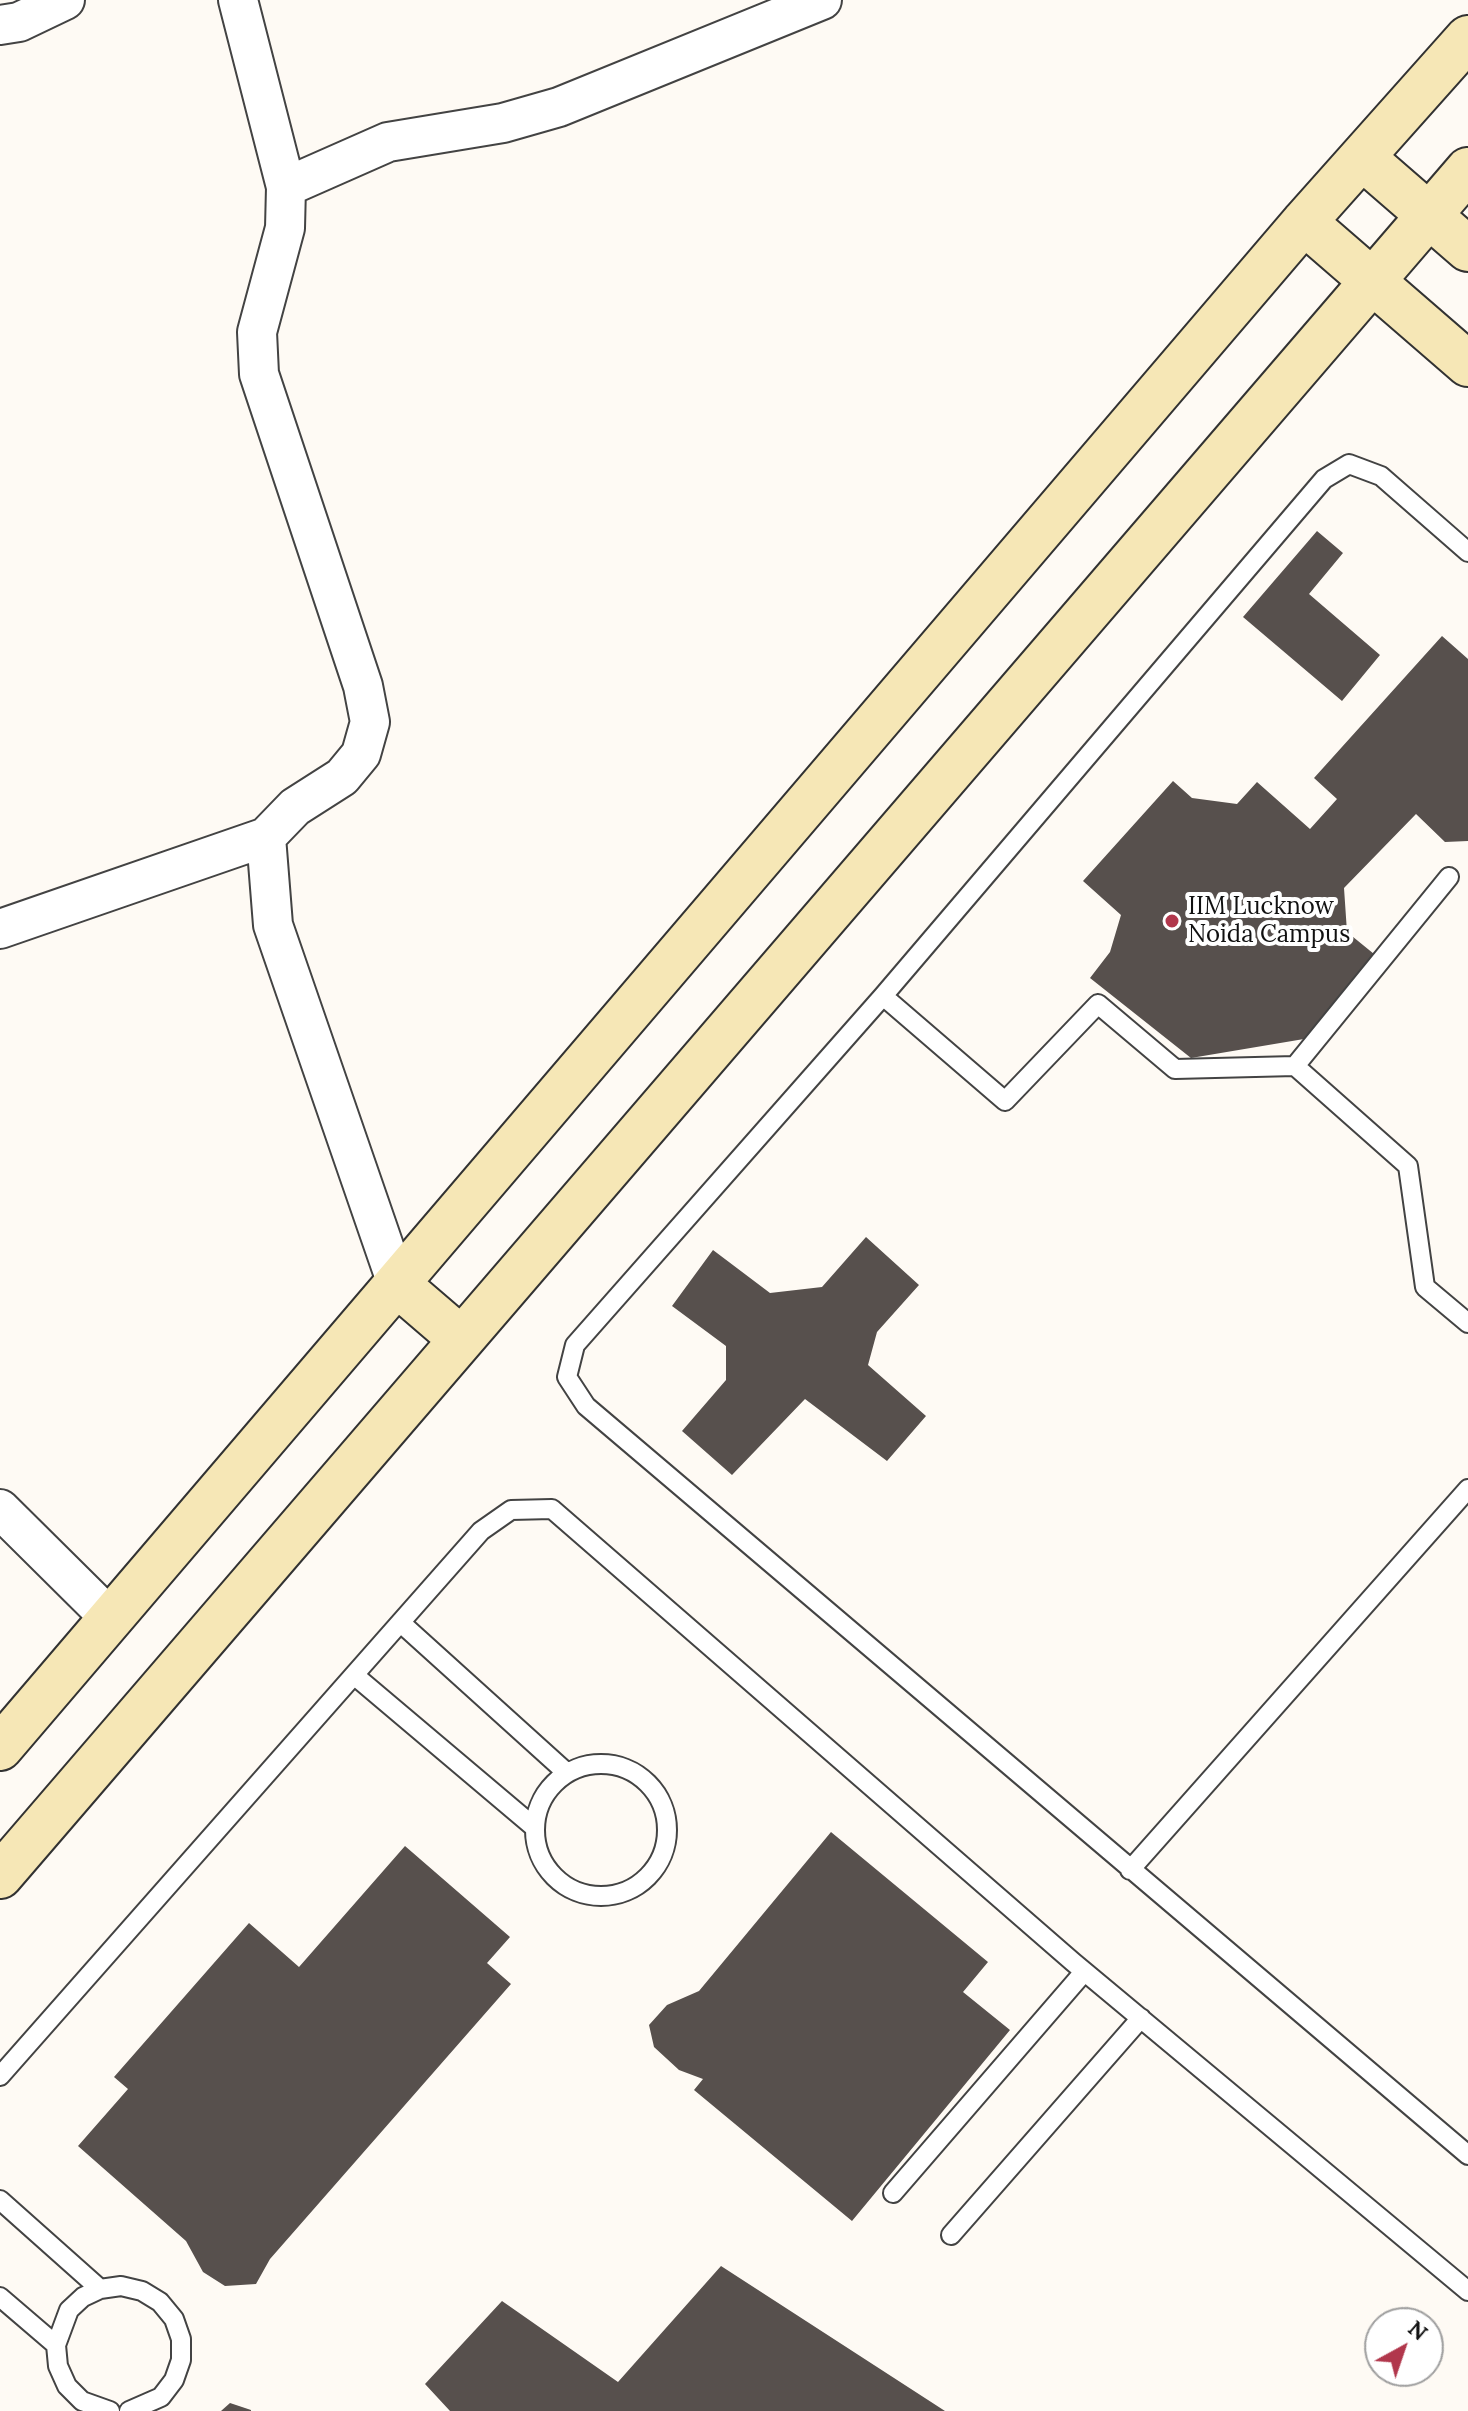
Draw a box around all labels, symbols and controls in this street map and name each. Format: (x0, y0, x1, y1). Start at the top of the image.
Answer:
place label: IIM Lucknow Noida Campus (1188, 893, 1350, 949)
marker: IIM Lucknow Noida Campus (1163, 912, 1181, 930)
north arrow (1364, 2307, 1444, 2387)
text: N (1403, 2314, 1434, 2346)

